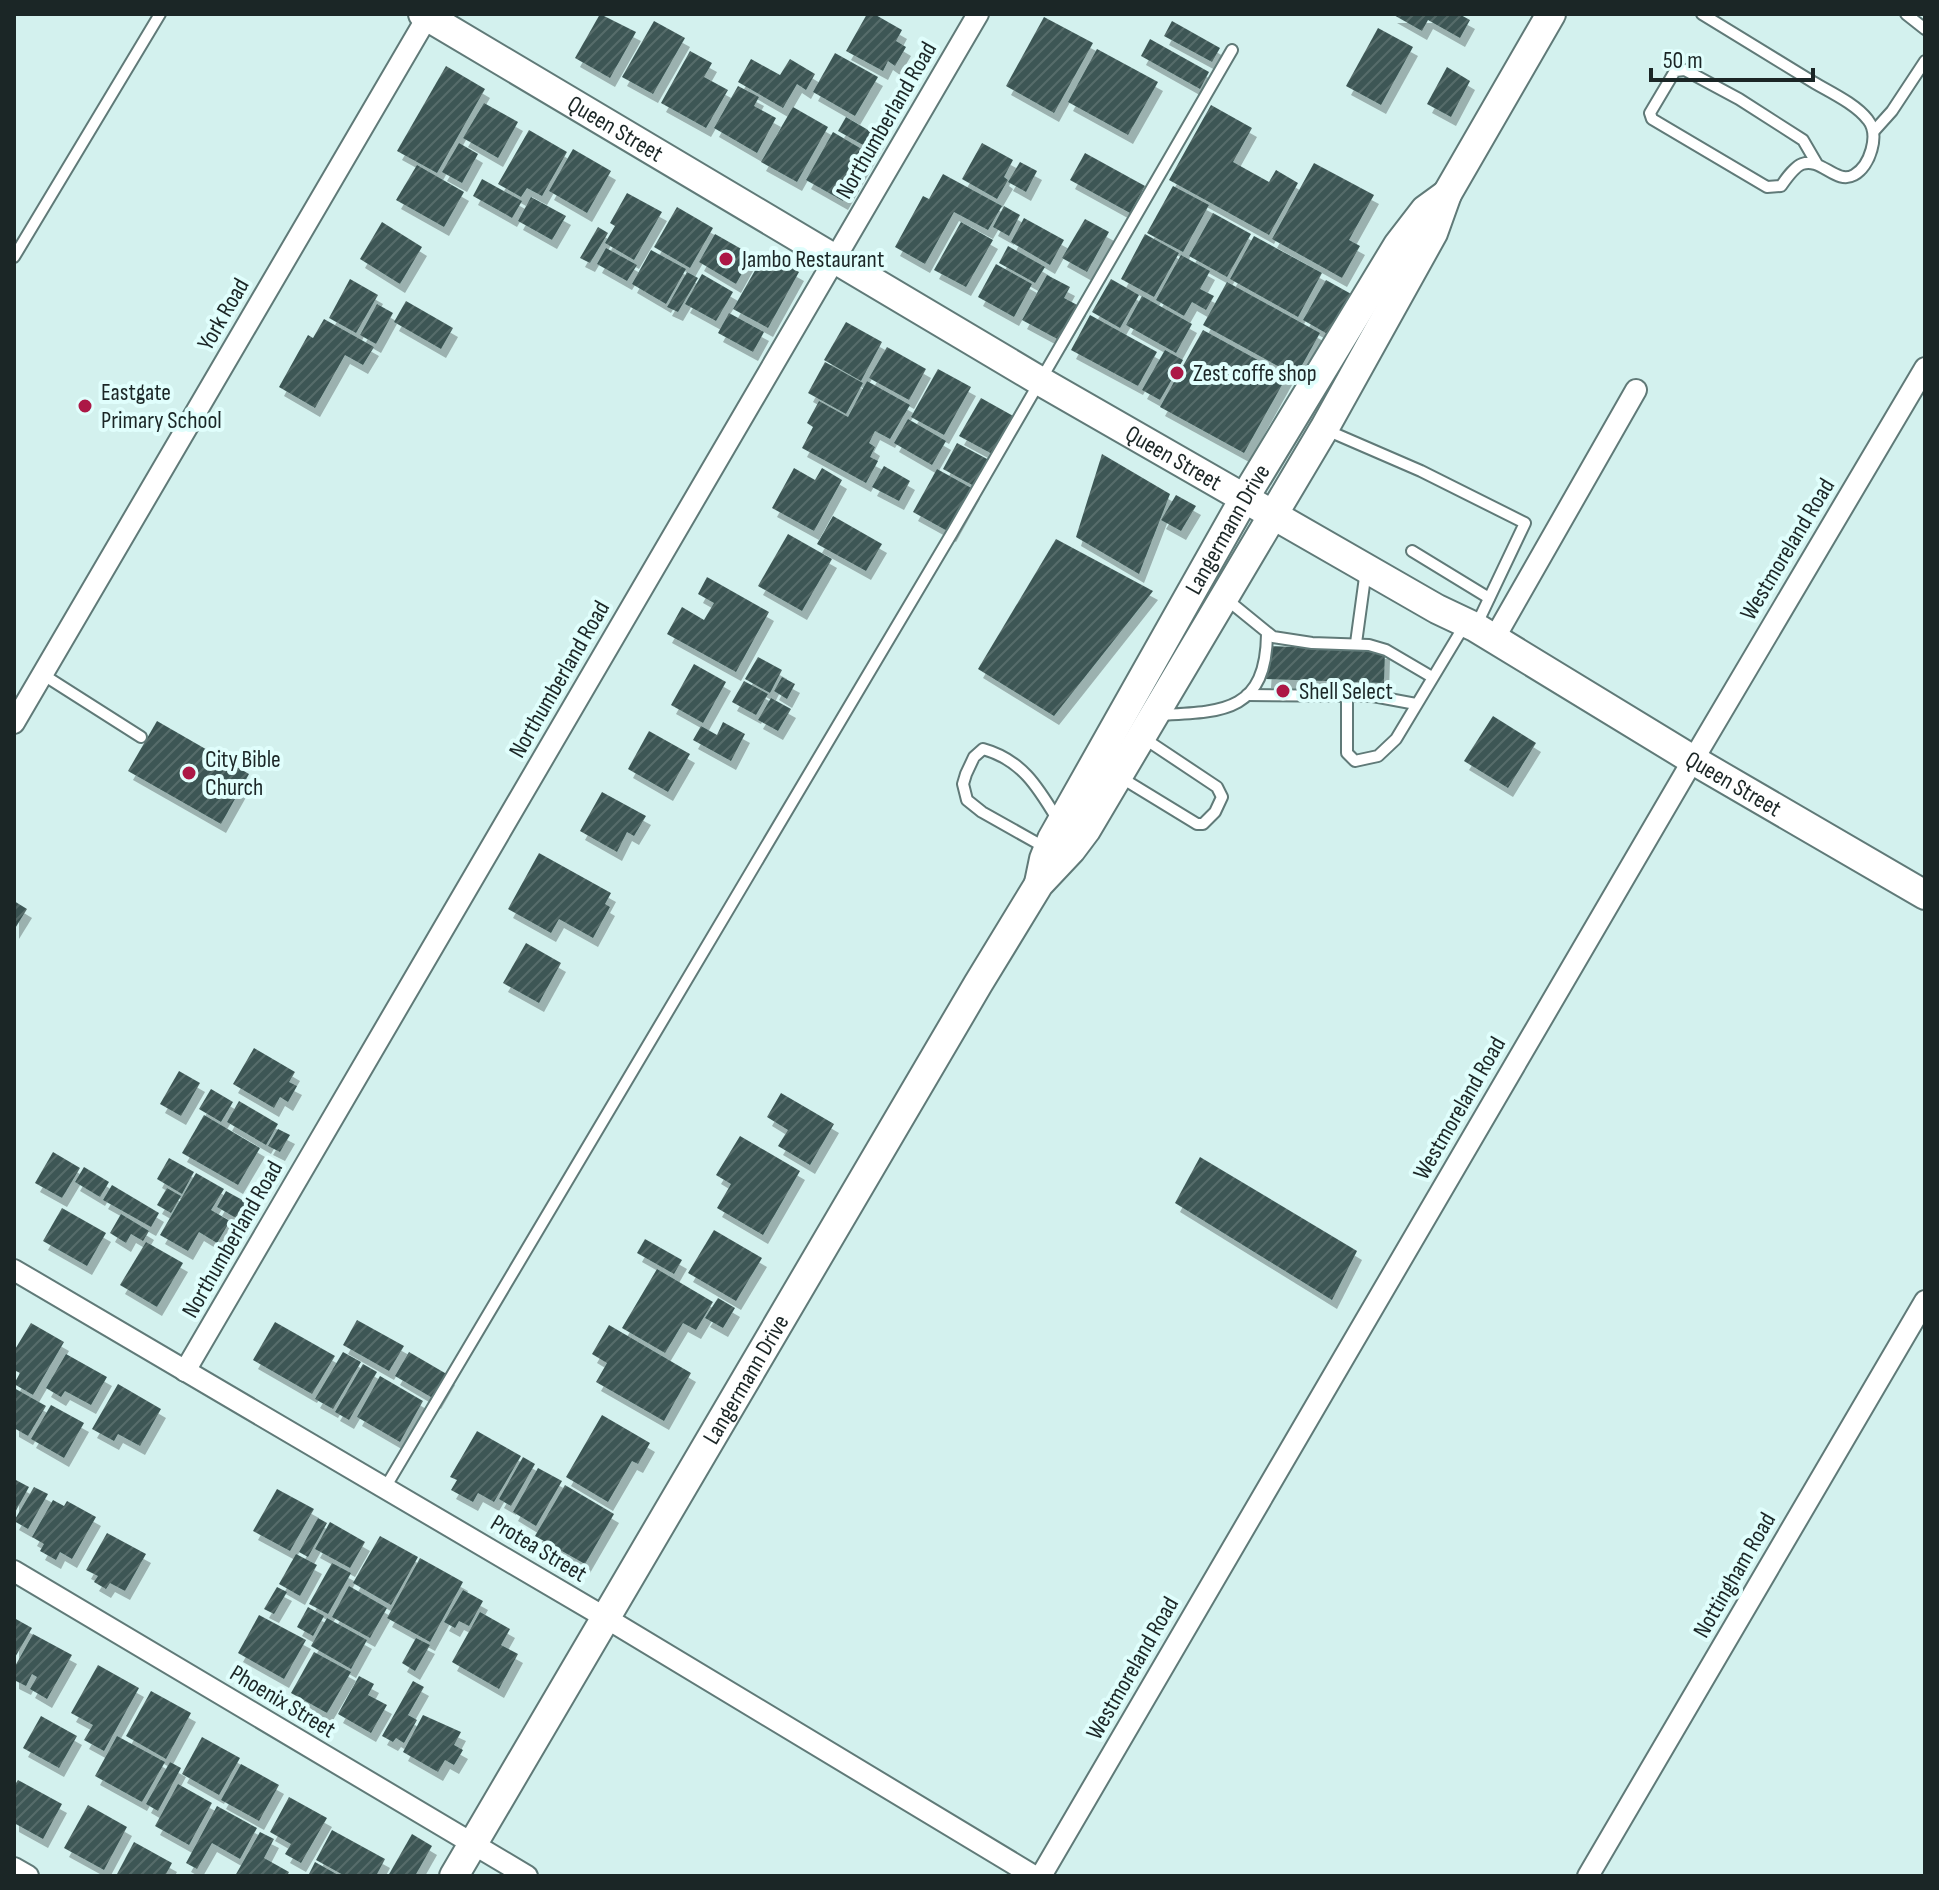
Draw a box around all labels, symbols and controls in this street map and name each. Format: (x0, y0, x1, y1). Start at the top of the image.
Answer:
scale bar (1651, 32, 1813, 82)
street label: Northumberland Road (830, 36, 943, 204)
text: 50 m (1663, 46, 1703, 75)
street label: Queen Street (562, 89, 668, 168)
place label: Jambo Restaurant (741, 245, 884, 274)
marker: Jambo Restaurant (717, 250, 735, 268)
street label: York Road (191, 273, 256, 356)
place label: Zest coffe shop (1193, 359, 1317, 388)
marker: Zest coffe shop (1168, 364, 1186, 382)
place label: Eastgate Primary School (101, 378, 222, 435)
marker: Eastgate Primary School (76, 397, 94, 415)
street label: Queen Street (1120, 419, 1227, 497)
street label: Langermann Drive (1179, 459, 1276, 600)
street label: Westmoreland Road (1734, 473, 1841, 625)
street label: Northumberland Road (503, 595, 616, 763)
place label: Shell Select (1299, 677, 1393, 706)
marker: Shell Select (1274, 682, 1292, 700)
place label: City Bible Church (205, 745, 281, 802)
street label: Queen Street (1680, 745, 1786, 823)
marker: City Bible Church (180, 764, 198, 782)
street label: Westmoreland Road (1407, 1032, 1512, 1185)
street label: Northumberland Road (176, 1155, 289, 1323)
street label: Langermann Drive (697, 1310, 796, 1450)
street label: Nottingham Road (1687, 1507, 1782, 1643)
street label: Protea Street (485, 1508, 592, 1588)
street label: Westmoreland Road (1080, 1592, 1185, 1745)
street label: Phoenix Street (225, 1659, 341, 1744)

